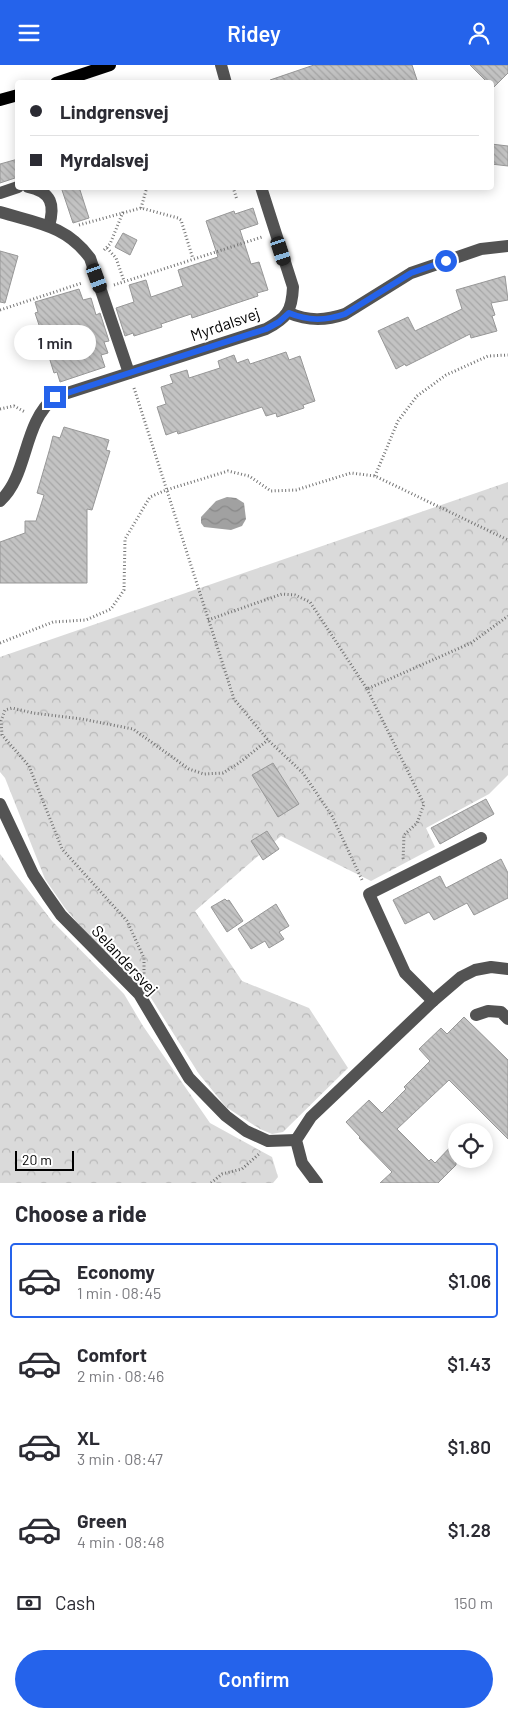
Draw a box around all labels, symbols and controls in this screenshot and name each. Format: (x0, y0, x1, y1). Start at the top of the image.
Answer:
icon: menu (15, 19, 43, 47)
icon: person (465, 19, 493, 47)
text: Ridey (227, 20, 281, 46)
text: Lindgrensvej (60, 100, 168, 123)
text: Myrdalsvej (60, 148, 149, 171)
car (269, 234, 292, 268)
route start (435, 250, 457, 272)
car (84, 261, 109, 295)
street label: Myrdalsvej (188, 303, 262, 344)
callout: 1 min (14, 325, 96, 359)
text: 1 min (38, 333, 72, 352)
route end (44, 386, 66, 408)
street label: Selandersvej (88, 921, 162, 998)
map controls (448, 1123, 493, 1168)
button: locate (448, 1123, 493, 1168)
scale bar (15, 1148, 74, 1171)
text: 20 m (22, 1151, 52, 1168)
text: Choose a ride (15, 1200, 147, 1226)
icon: car (17, 1258, 62, 1303)
text: Economy (77, 1260, 155, 1283)
text: $1.06 (448, 1269, 491, 1292)
text: 1 min · 08:45 (77, 1283, 161, 1302)
icon: car (17, 1341, 62, 1386)
text: Comfort (77, 1343, 147, 1366)
text: $1.43 (447, 1352, 491, 1375)
text: 2 min · 08:46 (77, 1366, 164, 1385)
icon: car (17, 1424, 62, 1469)
text: XL (77, 1426, 100, 1449)
text: $1.80 (447, 1435, 491, 1458)
text: 3 min · 08:47 (77, 1449, 163, 1468)
icon: car (17, 1507, 62, 1552)
text: Green (77, 1509, 127, 1532)
text: $1.28 (448, 1518, 491, 1541)
text: 4 min · 08:48 (77, 1532, 165, 1551)
icon: cash (15, 1589, 43, 1617)
text: Cash (55, 1591, 96, 1614)
text: 150 m (454, 1593, 493, 1612)
button: Confirm (15, 1650, 493, 1708)

